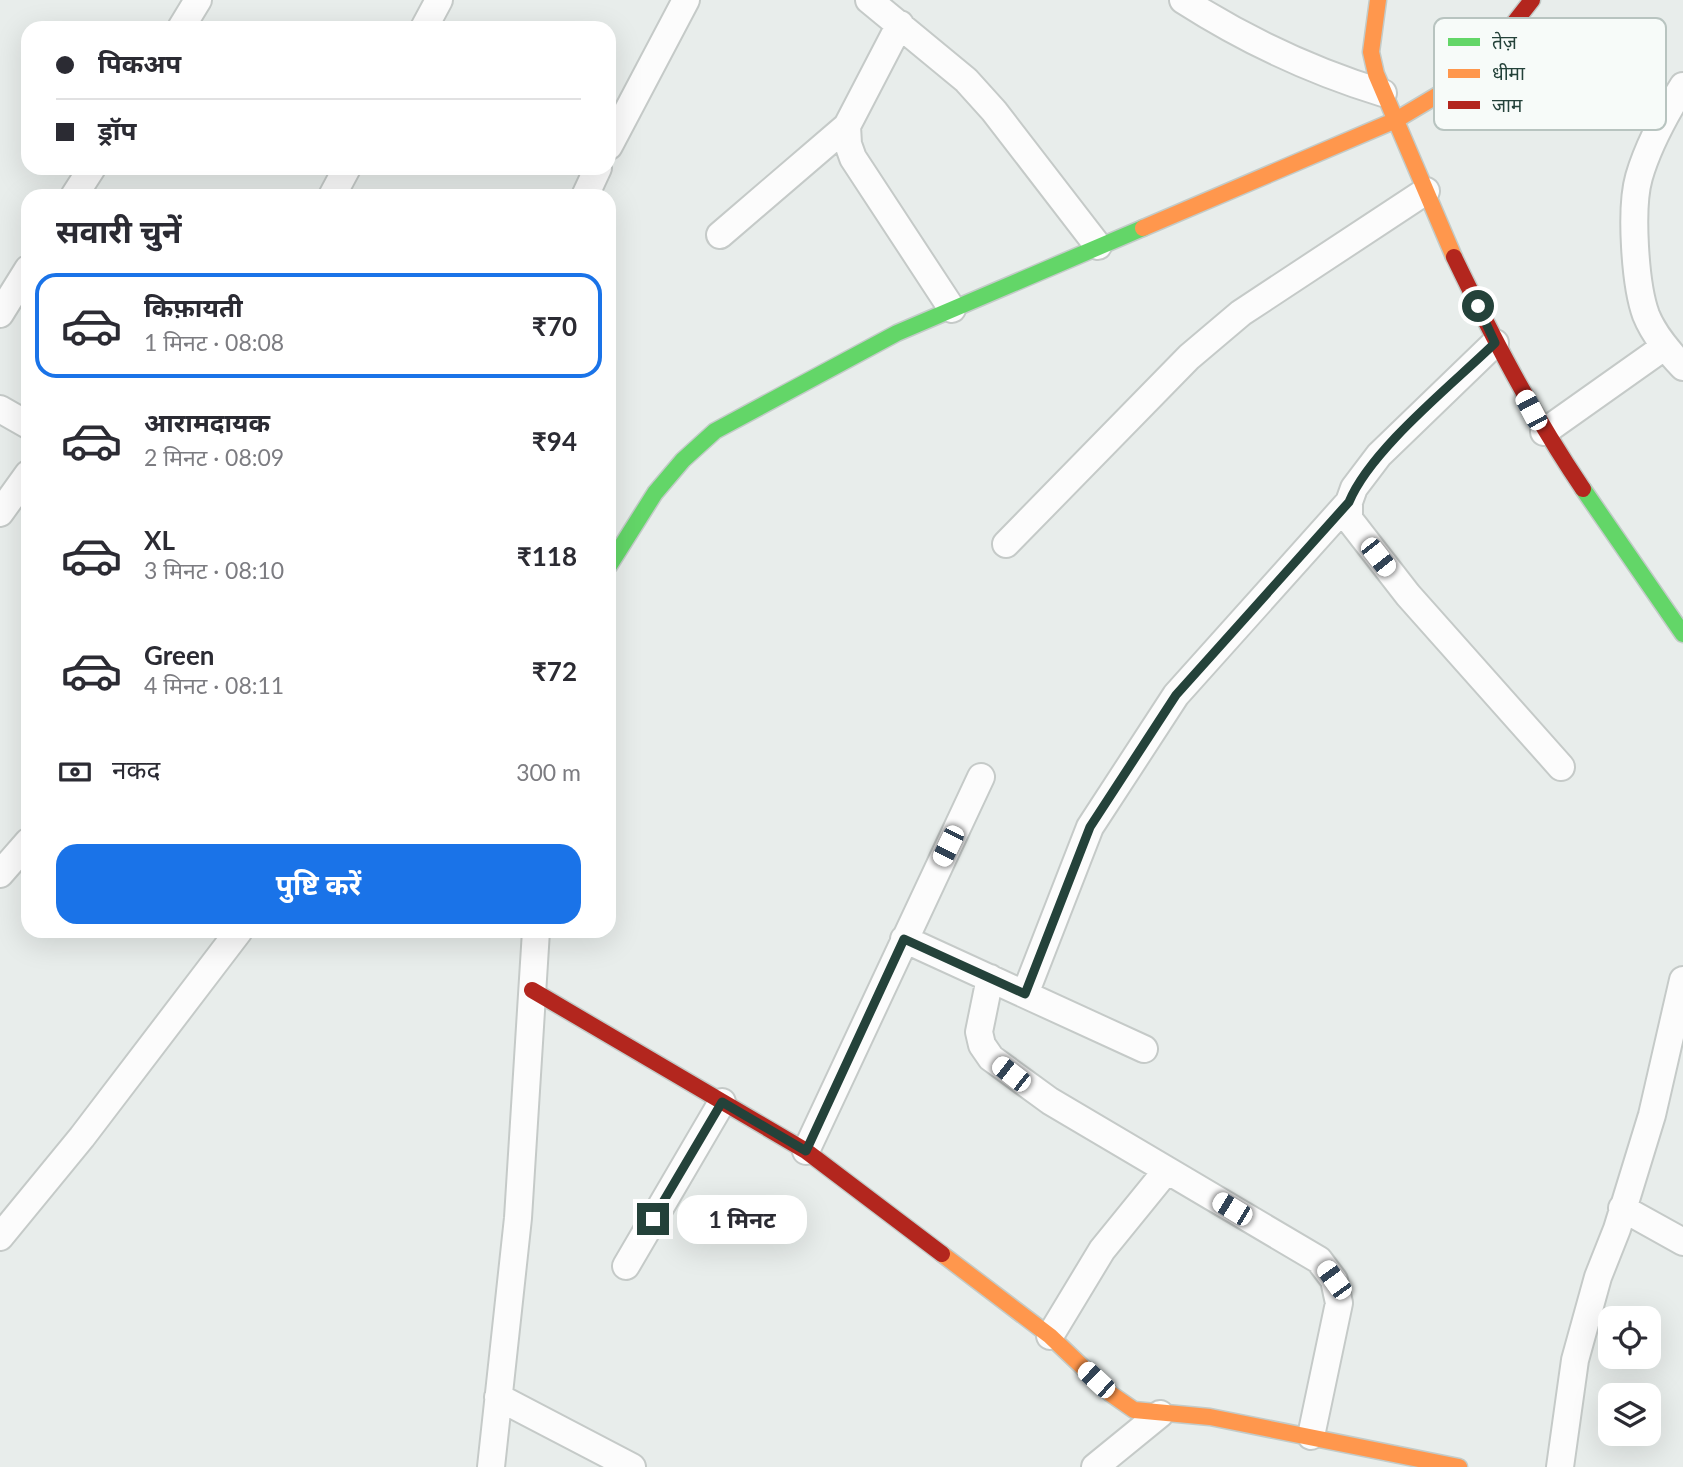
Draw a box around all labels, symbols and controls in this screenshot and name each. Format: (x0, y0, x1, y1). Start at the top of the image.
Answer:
legend (1434, 18, 1666, 130)
text: तेज़ (1492, 30, 1518, 53)
text: पिकअप (98, 47, 181, 79)
text: धीमा (1492, 61, 1526, 84)
text: जाम (1492, 93, 1523, 116)
text: ड्रॉप (98, 114, 136, 146)
text: सवारी चुनें (56, 211, 182, 250)
route start (1462, 290, 1494, 322)
text: किफ़ायती (144, 291, 243, 323)
icon: car (60, 294, 123, 357)
text: ₹70 (532, 310, 577, 342)
text: 1 मिनट · 08:08 (144, 328, 284, 356)
car (1512, 387, 1551, 433)
text: आरामदायक (144, 406, 270, 438)
icon: car (60, 409, 123, 472)
text: ₹94 (532, 425, 577, 457)
text: 2 मिनट · 08:09 (144, 443, 284, 471)
icon: car (60, 524, 123, 587)
text: XL (144, 524, 175, 556)
car (1357, 534, 1400, 580)
text: ₹118 (517, 540, 577, 572)
text: 3 मिनट · 08:10 (144, 556, 284, 584)
icon: car (60, 639, 123, 702)
text: Green (144, 639, 214, 671)
text: ₹72 (532, 655, 577, 687)
text: 4 मिनट · 08:11 (144, 671, 284, 699)
icon: cash (56, 753, 94, 791)
text: नकद (112, 753, 160, 785)
text: 300 m (516, 758, 581, 786)
car (930, 823, 967, 869)
button: पुष्टि करें (56, 844, 581, 924)
car (988, 1053, 1035, 1095)
car (1209, 1189, 1256, 1229)
callout: 1 मिनट (678, 1194, 807, 1244)
route end (637, 1203, 669, 1235)
text: 1 मिनट (708, 1205, 776, 1233)
car (1314, 1257, 1355, 1303)
map controls (1598, 1306, 1661, 1446)
button: locate (1598, 1306, 1661, 1369)
car (1074, 1358, 1119, 1402)
button: layers (1598, 1383, 1661, 1446)

